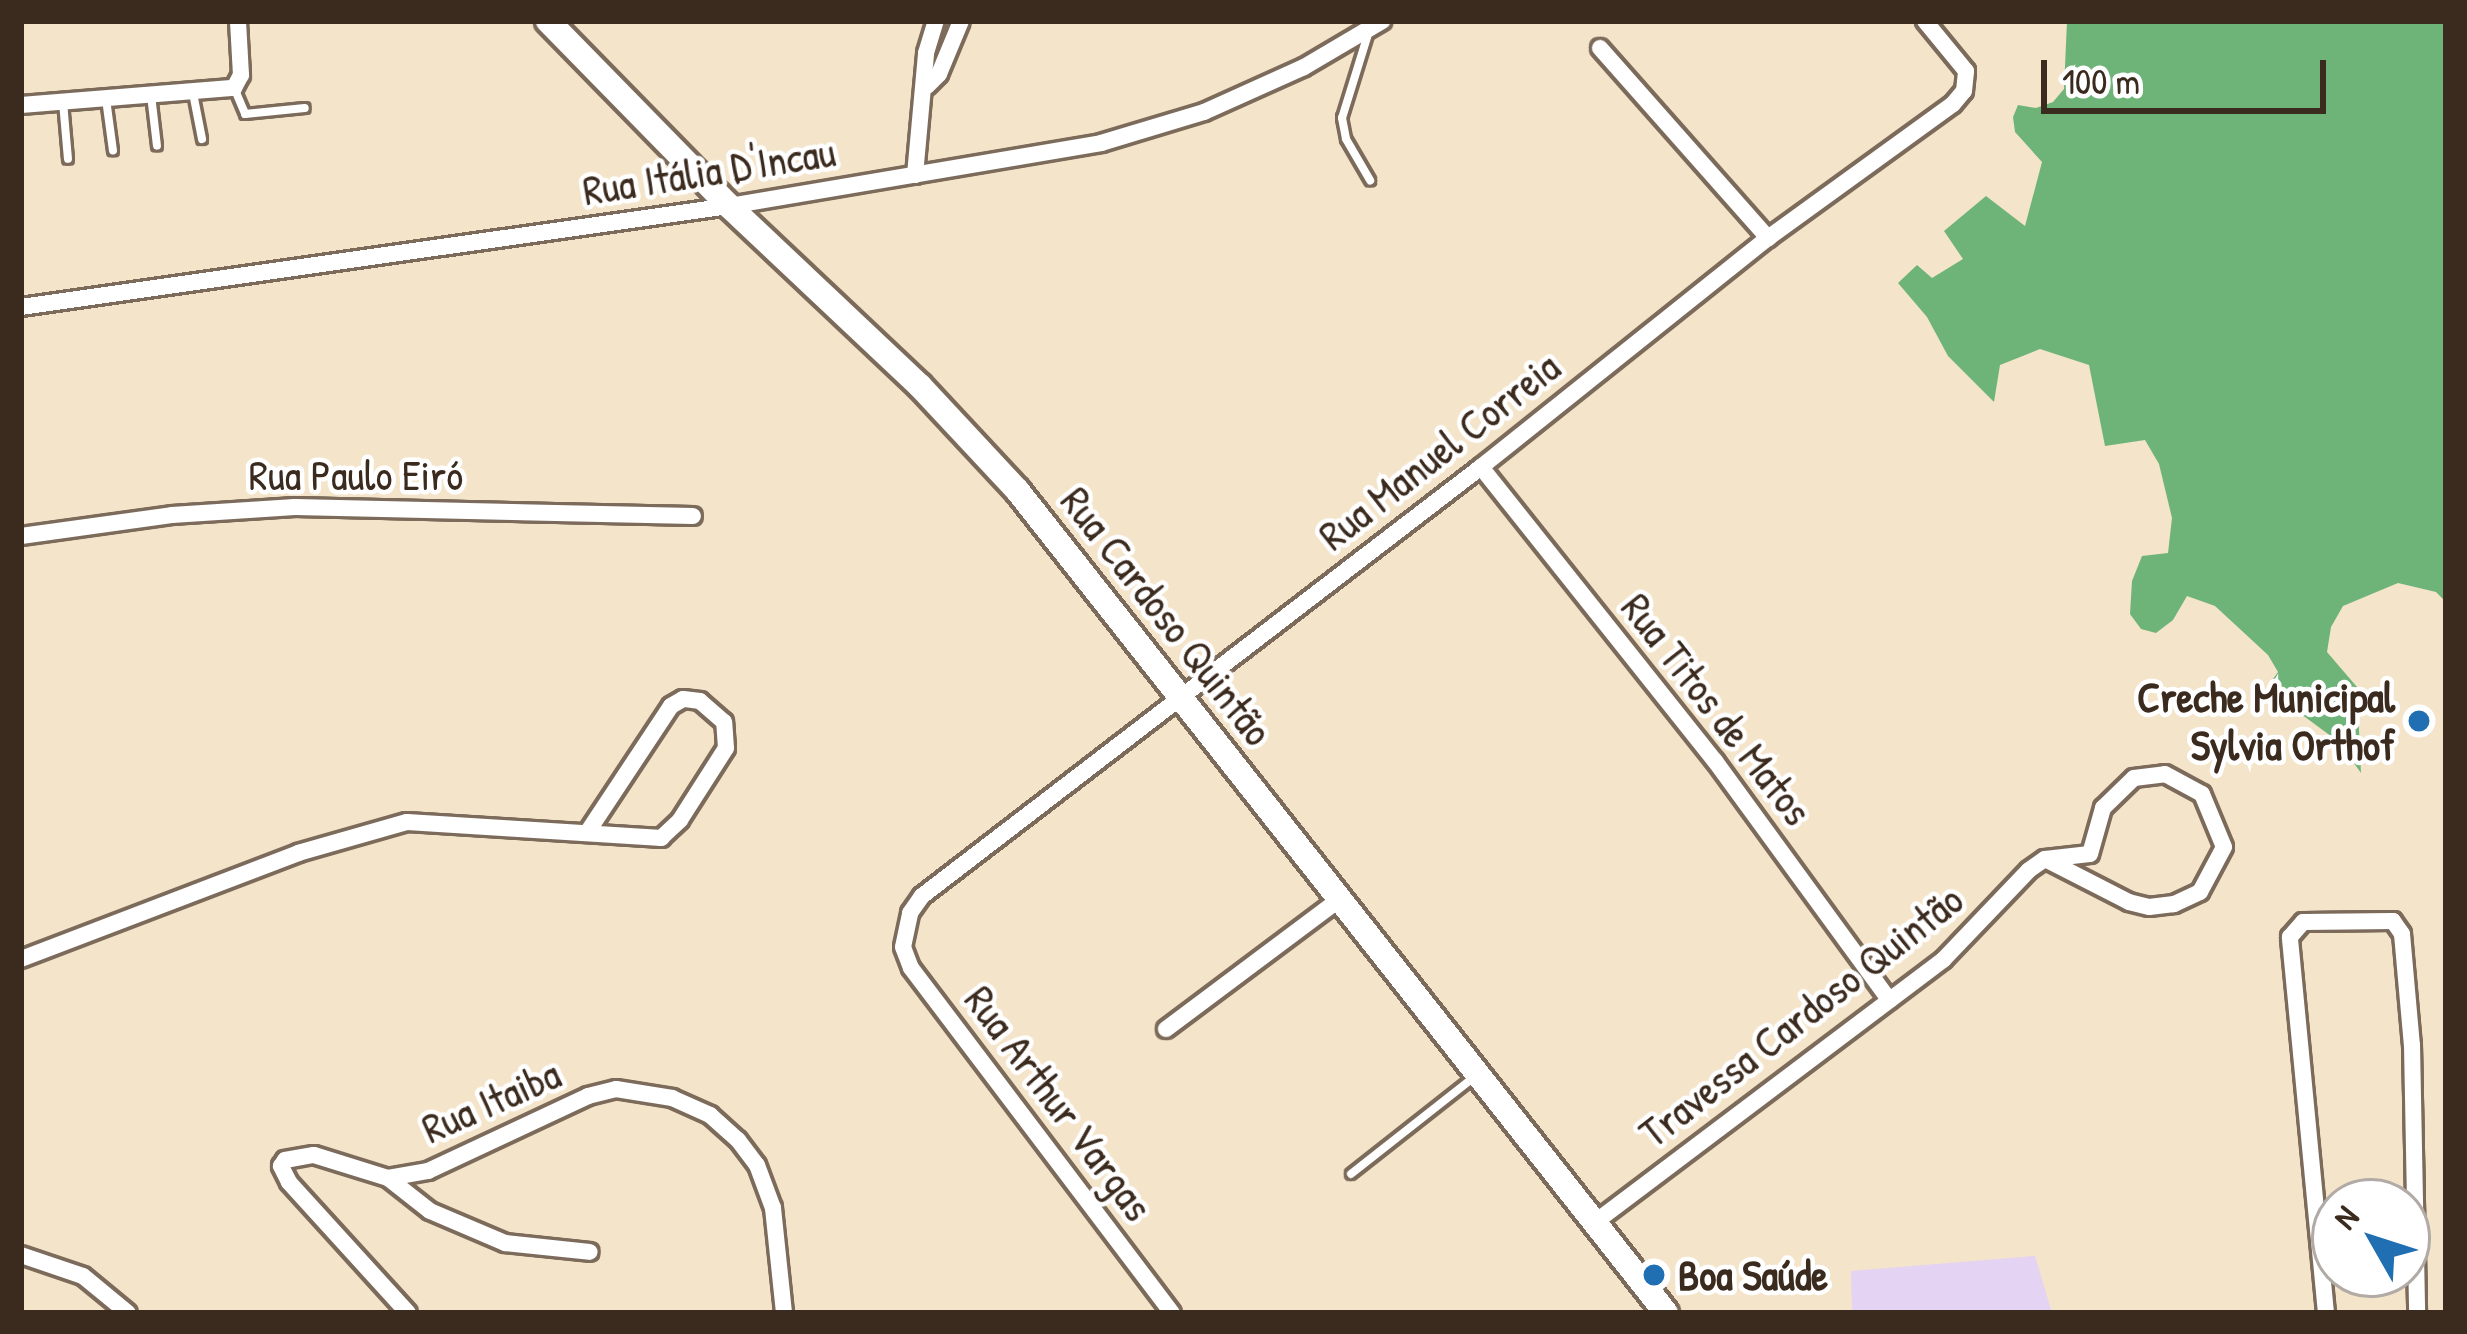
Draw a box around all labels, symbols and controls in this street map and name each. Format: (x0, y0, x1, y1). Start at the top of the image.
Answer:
scale bar (2047, 36, 2332, 110)
text: 100 m (2062, 56, 2140, 105)
street label: Rua Itália D'Incau (579, 126, 839, 216)
street label: Rua Manuel Correia (1309, 341, 1569, 561)
street label: Rua Paulo Eiró (249, 450, 463, 500)
street label: Rua Cardoso Quintão (1050, 477, 1284, 755)
street label: Rua Titos de Matos (1611, 583, 1823, 835)
place label: Creche Municipal Sylvia Orthof (2137, 672, 2395, 771)
marker: Creche Municipal Sylvia Orthof (2406, 708, 2432, 734)
street label: Travessa Cardoso Quintão (1629, 874, 1973, 1158)
street label: Rua Arthur Vargas (954, 976, 1164, 1230)
street label: Rua Itaiba (414, 1048, 568, 1154)
north arrow (2311, 1178, 2431, 1298)
text: N (2323, 1197, 2368, 1238)
place label: Boa Saúde (1678, 1250, 1828, 1300)
marker: Boa Saúde (1641, 1262, 1667, 1288)

